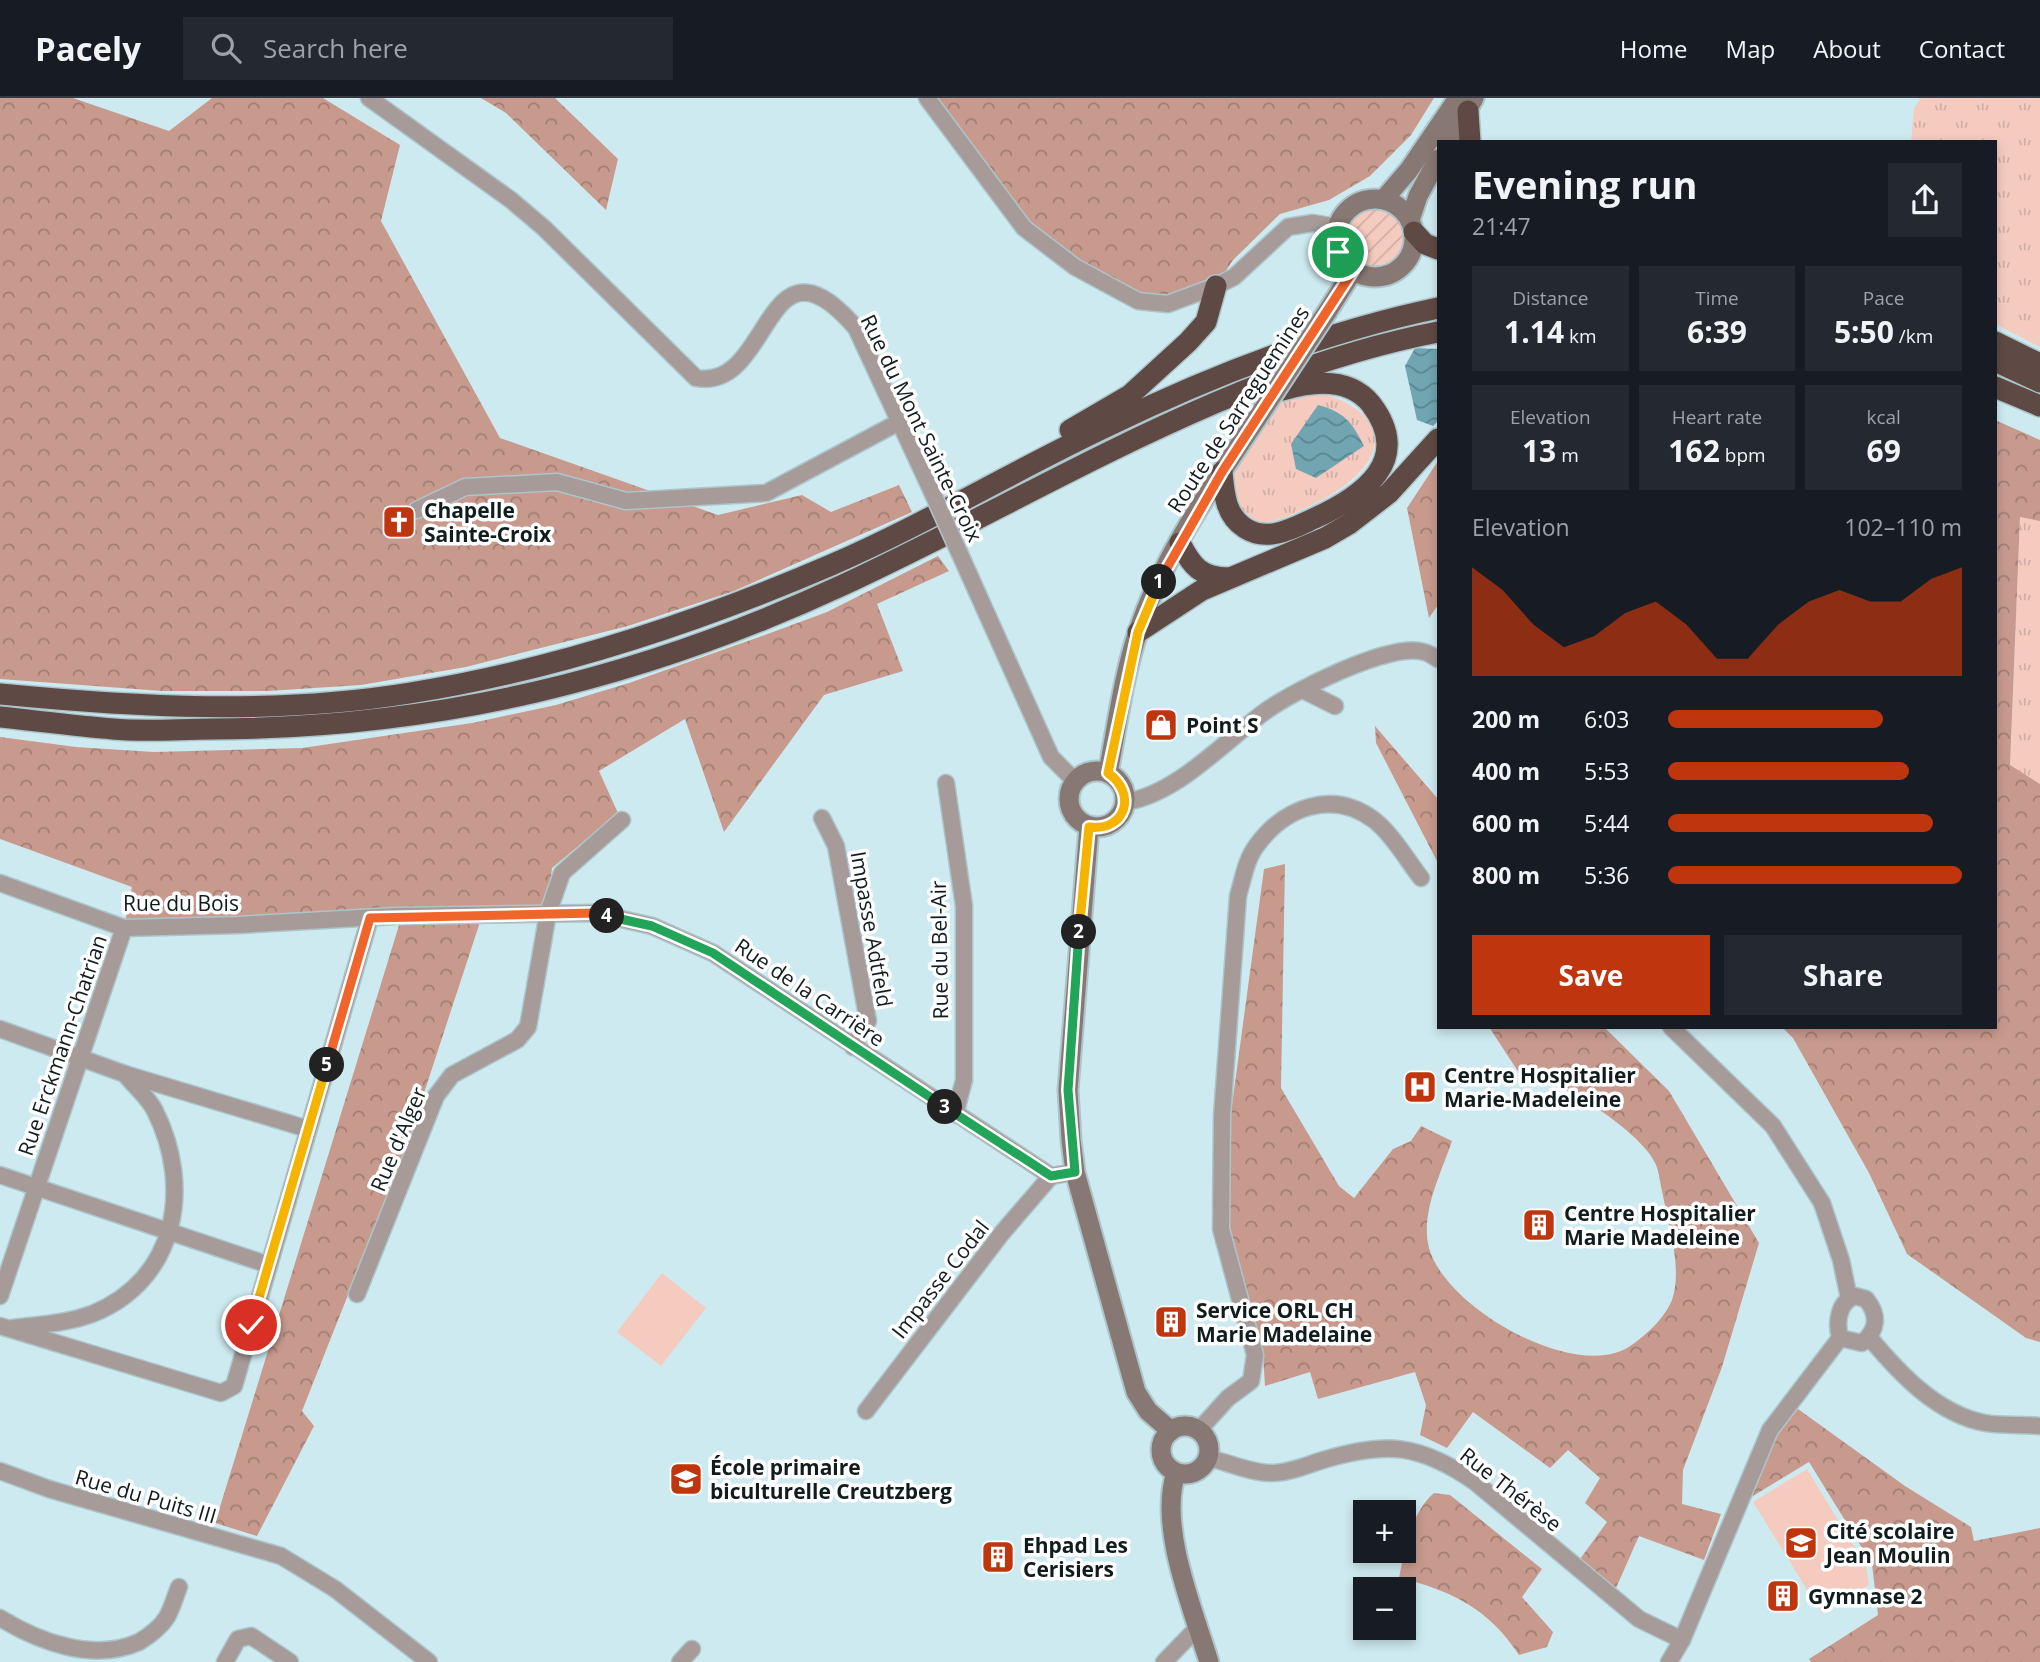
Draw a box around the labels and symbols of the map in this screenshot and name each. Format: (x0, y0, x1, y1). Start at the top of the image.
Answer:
pin (1308, 222, 1368, 282)
street label: Route de Sarreguemines (1161, 300, 1315, 518)
street label: Rue du Mont Sainte-Croix (855, 310, 989, 546)
place label: Chapelle Sainte-Croix (424, 496, 552, 548)
church icon: Chapelle Sainte-Croix (380, 503, 418, 541)
pin: 1 (1142, 564, 1176, 600)
shop icon: Point S (1142, 706, 1180, 744)
place label: Point S (1186, 711, 1259, 739)
street label: Impasse Adtfeld (845, 849, 899, 1009)
street label: Rue du Bel-Air (924, 880, 954, 1020)
street label: Rue du Bois (123, 889, 239, 917)
pin: 4 (590, 898, 624, 934)
pin: 2 (1062, 914, 1096, 950)
street label: Rue Erckmann-Chatrian (11, 931, 113, 1159)
street label: Rue de la Carrière (730, 931, 890, 1053)
pin: 5 (310, 1048, 344, 1082)
place label: Centre Hospitalier Marie-Madeleine (1444, 1061, 1636, 1113)
hospital icon: Centre Hospitalier Marie-Madeleine (1401, 1068, 1439, 1106)
street label: Rue d'Alger (363, 1082, 433, 1196)
pin: 3 (928, 1090, 962, 1124)
place label: Centre Hospitalier Marie Madeleine (1564, 1199, 1756, 1251)
building icon: Centre Hospitalier Marie Madeleine (1520, 1206, 1558, 1244)
street label: Impasse Codal (885, 1214, 995, 1344)
pin (221, 1295, 281, 1355)
place label: Service ORL CH Marie Madelaine (1196, 1296, 1372, 1348)
building icon: Service ORL CH Marie Madelaine (1152, 1303, 1190, 1341)
street label: Rue Thérèse (1455, 1441, 1567, 1537)
place label: École primaire biculturelle Creutzberg (710, 1453, 952, 1505)
school or university icon: École primaire biculturelle Creutzberg (667, 1460, 705, 1498)
street label: Rue du Puits III (72, 1462, 220, 1530)
place label: Cité scolaire Jean Moulin (1824, 1517, 1954, 1569)
school or university icon: Cité scolaire Jean Moulin (1782, 1524, 1820, 1562)
place label: Ehpad Les Cerisiers (1023, 1531, 1128, 1583)
building icon: Ehpad Les Cerisiers (979, 1538, 1017, 1576)
building icon: Gymnase 2 (1764, 1577, 1802, 1615)
place label: Gymnase 2 (1808, 1582, 1923, 1610)

